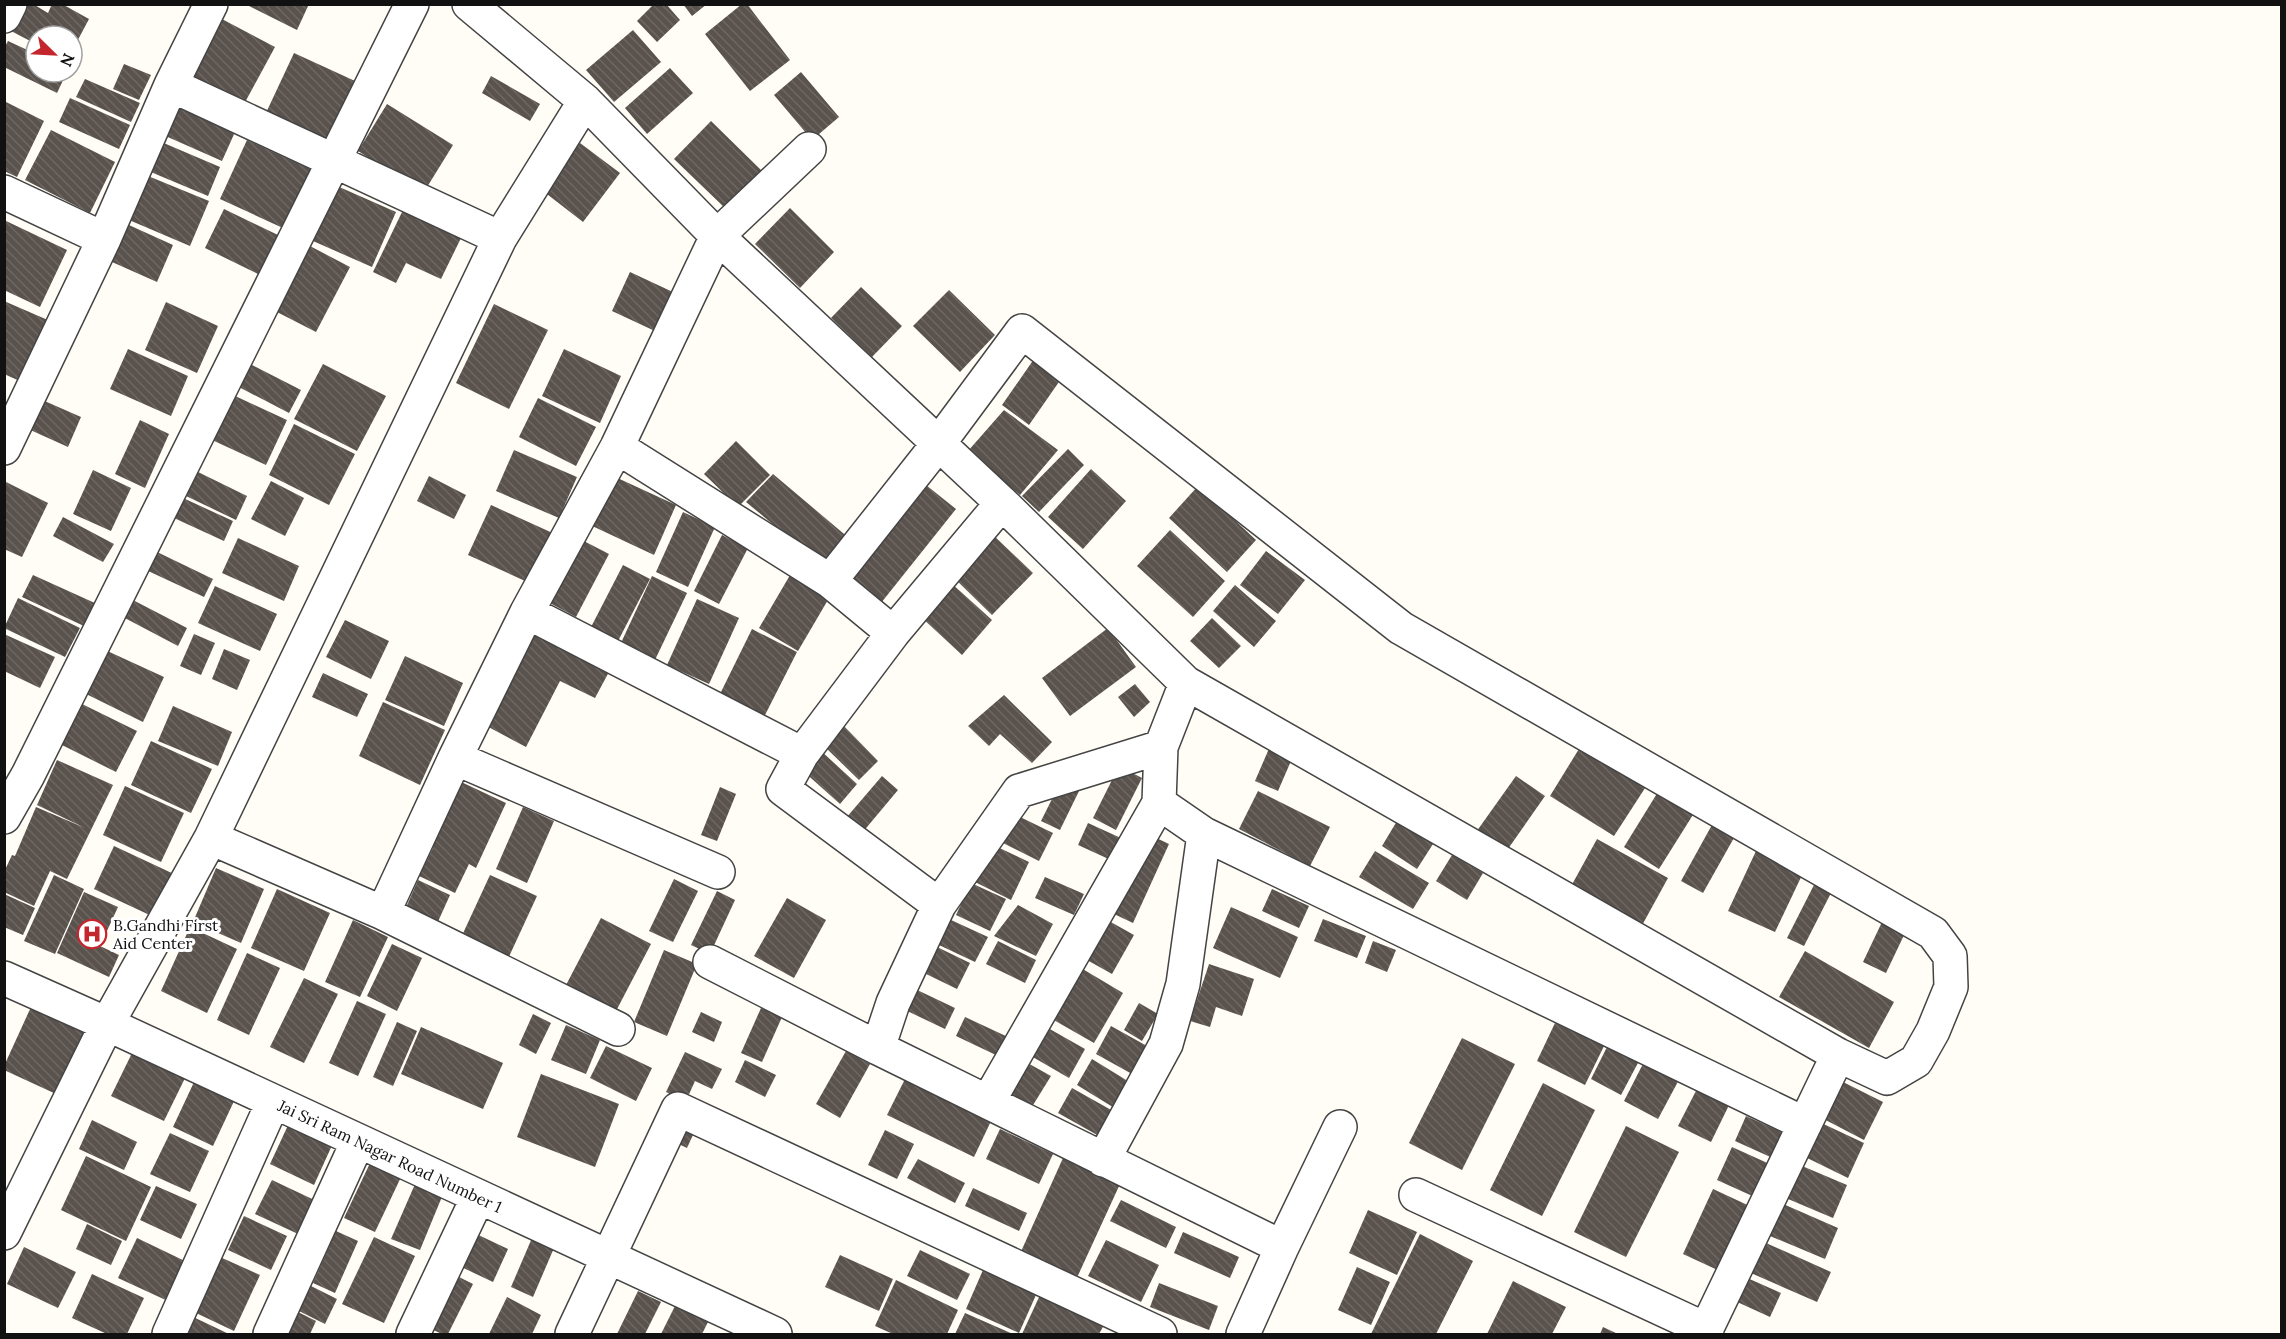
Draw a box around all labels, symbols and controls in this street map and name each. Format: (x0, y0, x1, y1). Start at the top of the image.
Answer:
north arrow (24, 24, 84, 84)
text: N (56, 50, 79, 70)
place label: B.Gandhi First Aid Center (112, 915, 219, 953)
hospital icon: B.Gandhi First Aid Center (76, 918, 108, 950)
street label: Jai Sri Ram Nagar Road Number 1 (274, 1095, 505, 1217)

